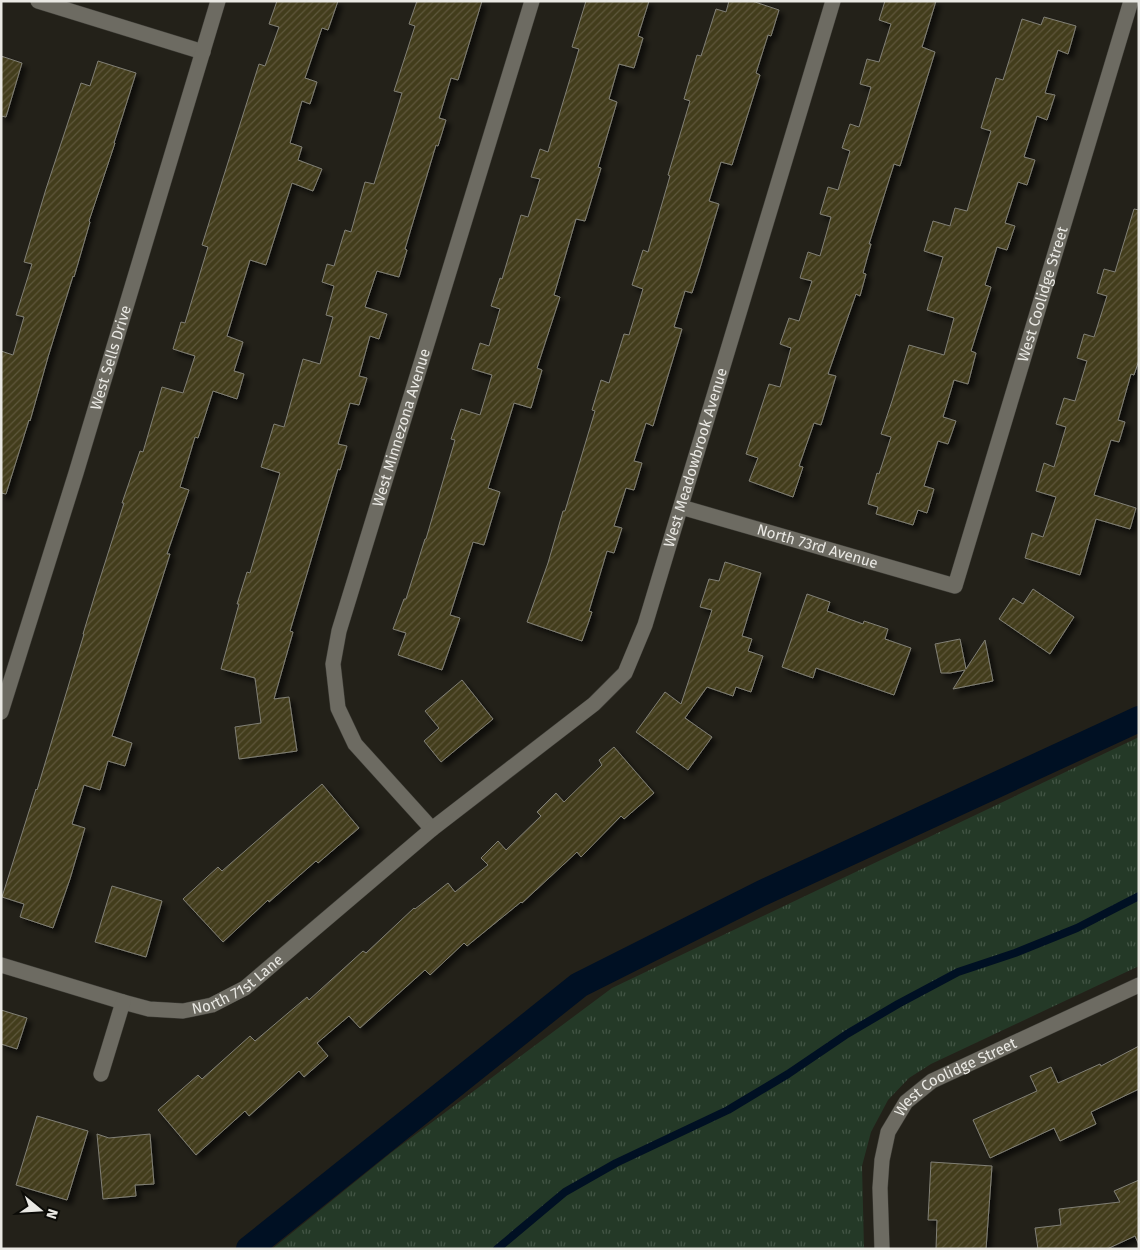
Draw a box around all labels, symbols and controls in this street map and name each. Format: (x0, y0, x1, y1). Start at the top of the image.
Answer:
street label: West Coolidge Street (1014, 224, 1072, 364)
street label: West Sells Drive (87, 303, 135, 412)
street label: West Minnezona Avenue (369, 346, 434, 509)
street label: West Meadowbrook Avenue (660, 366, 731, 549)
street label: North 73rd Avenue (755, 520, 880, 572)
street label: North 71st Lane (190, 951, 287, 1018)
street label: West Coolidge Street (891, 1034, 1020, 1120)
north arrow (15, 1185, 65, 1235)
text: N (42, 1207, 61, 1221)

